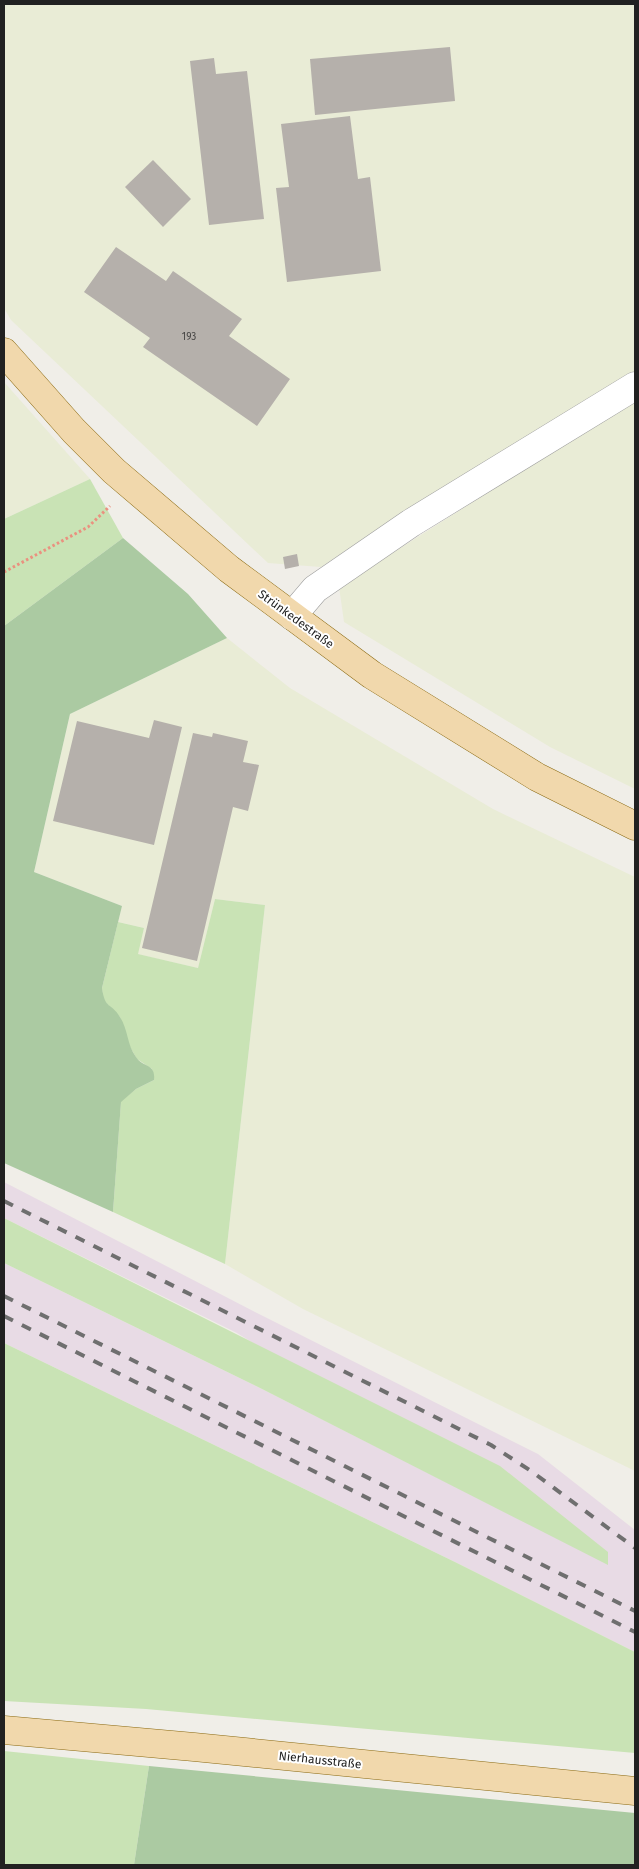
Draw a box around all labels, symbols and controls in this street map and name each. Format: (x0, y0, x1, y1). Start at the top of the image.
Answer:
house number: 193 (182, 331, 196, 343)
street label: Strünkedestraße (255, 587, 337, 651)
street label: Nierhausstraße (278, 1749, 362, 1771)

